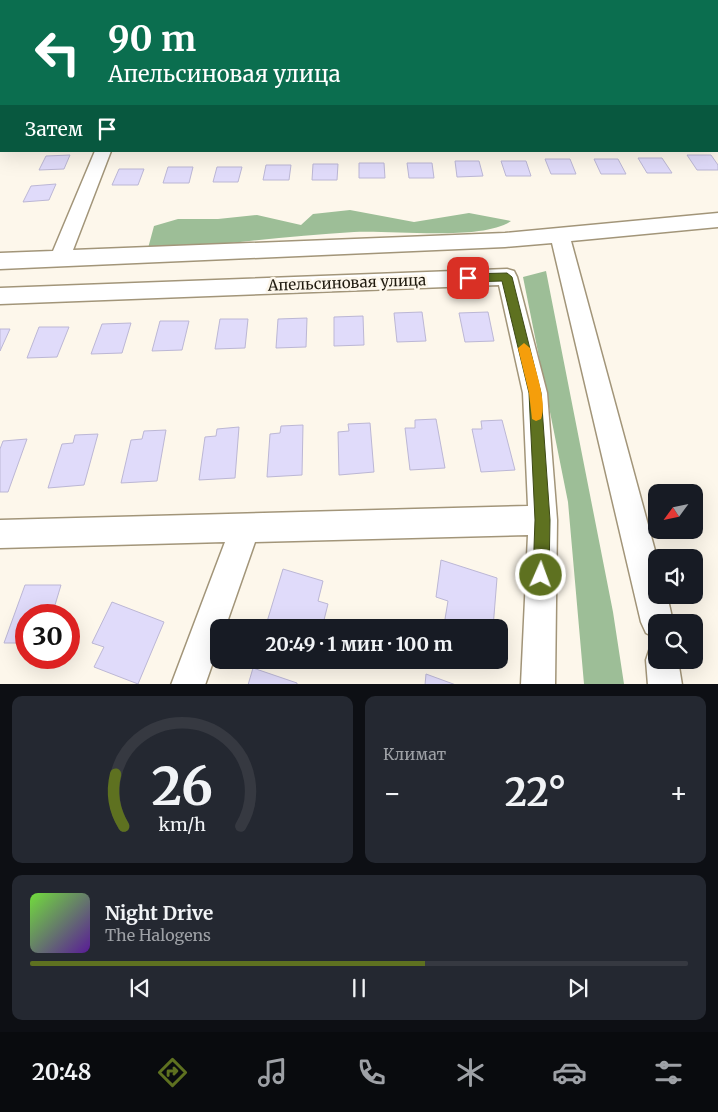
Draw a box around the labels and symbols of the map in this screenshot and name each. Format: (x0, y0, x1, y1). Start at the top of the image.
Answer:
pin (447, 257, 489, 299)
street label: Апельсиновая улица (266, 270, 427, 295)
north arrow (648, 484, 702, 539)
position arrow (514, 548, 566, 600)
speed limit sign: 30 (15, 604, 80, 669)

